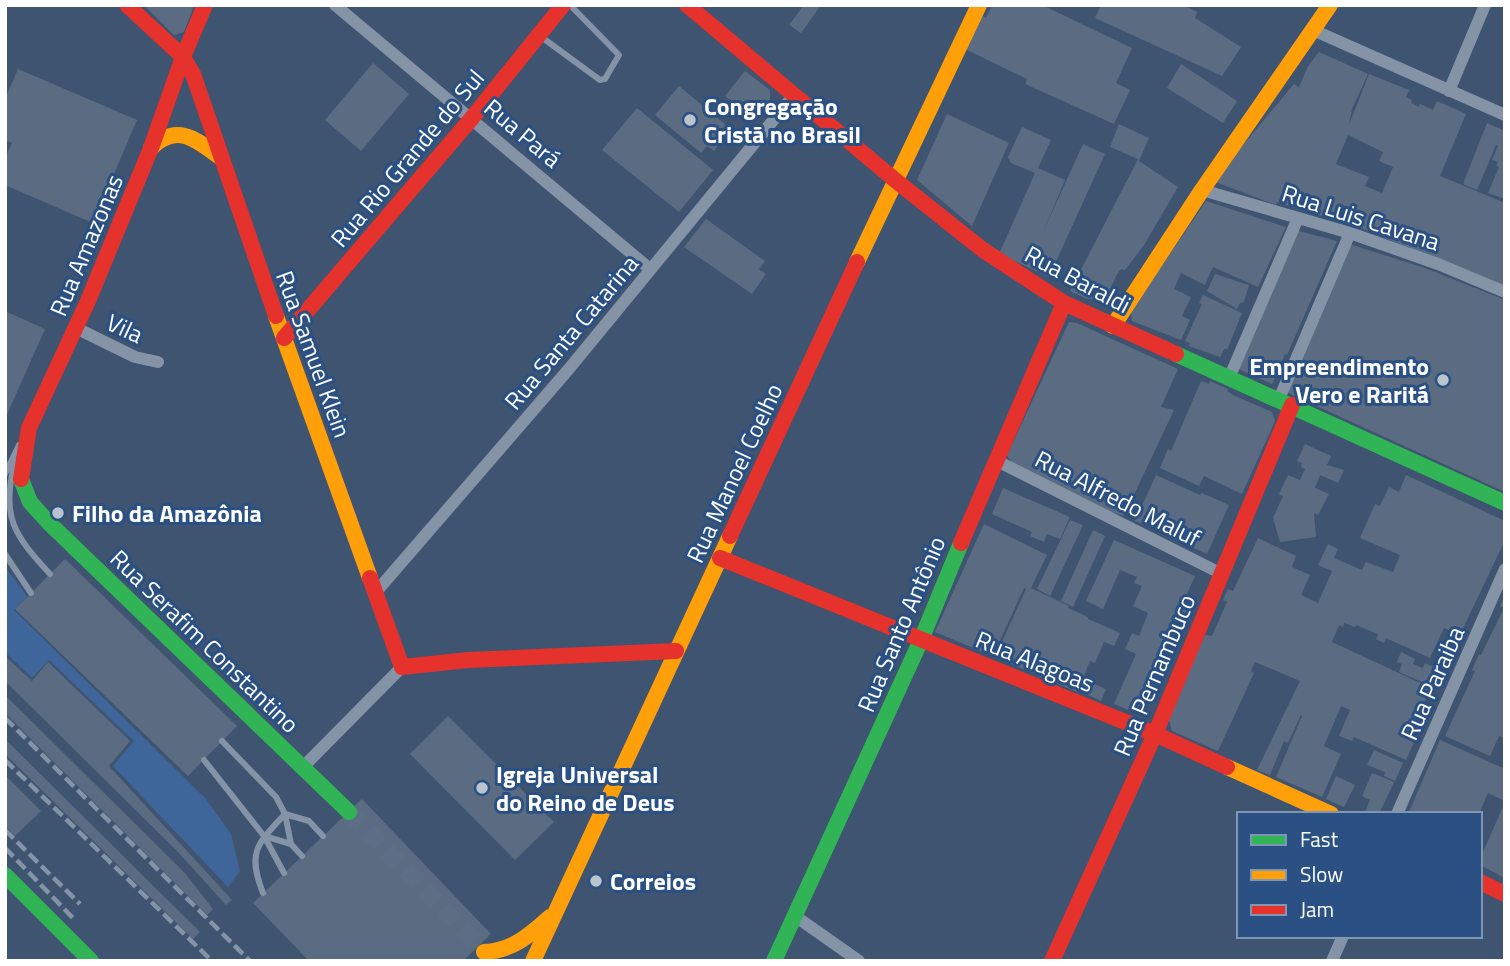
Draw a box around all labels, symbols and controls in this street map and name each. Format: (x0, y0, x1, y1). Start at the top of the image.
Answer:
street label: Rua Rio Grande do Sul (322, 61, 492, 255)
place label: Congregação Cristã no Brasil (704, 88, 861, 152)
street label: Rua Pará (476, 90, 570, 176)
marker: Congregação Cristã no Brasil (682, 112, 698, 128)
street label: Rua Amazonas (40, 169, 132, 321)
street label: Rua Luis Cavana (1278, 175, 1444, 259)
street label: Rua Baraldi (1019, 236, 1137, 322)
street label: Rua Santa Catarina (495, 247, 647, 417)
street label: Rua Samuel Klein (267, 266, 361, 442)
street label: Vila (101, 304, 149, 352)
place label: Empreendimento Vero e Raritá (1249, 348, 1429, 412)
marker: Empreendimento Vero e Raritá (1435, 372, 1451, 388)
street label: Rua Manoel Coelho (677, 377, 791, 569)
street label: Rua Alfredo Maluf (1029, 441, 1207, 555)
place label: Filho da Amazônia (72, 495, 262, 531)
marker: Filho da Amazônia (50, 505, 66, 521)
street label: Rua Santo Antônio (848, 530, 954, 718)
street label: Rua Serafim Constantino (102, 541, 308, 741)
street label: Rua Pernambuco (1104, 589, 1204, 761)
street label: Rua Paraiba (1391, 620, 1473, 746)
street label: Rua Alagoas (970, 621, 1100, 701)
place label: Igreja Universal do Reino de Deus (496, 756, 675, 820)
marker: Igreja Universal do Reino de Deus (474, 780, 490, 796)
legend (1237, 812, 1482, 938)
text: Fast (1300, 823, 1339, 855)
text: Slow (1300, 858, 1343, 890)
place label: Correios (610, 863, 696, 899)
marker: Correios (588, 873, 604, 889)
text: Jam (1300, 893, 1334, 925)

